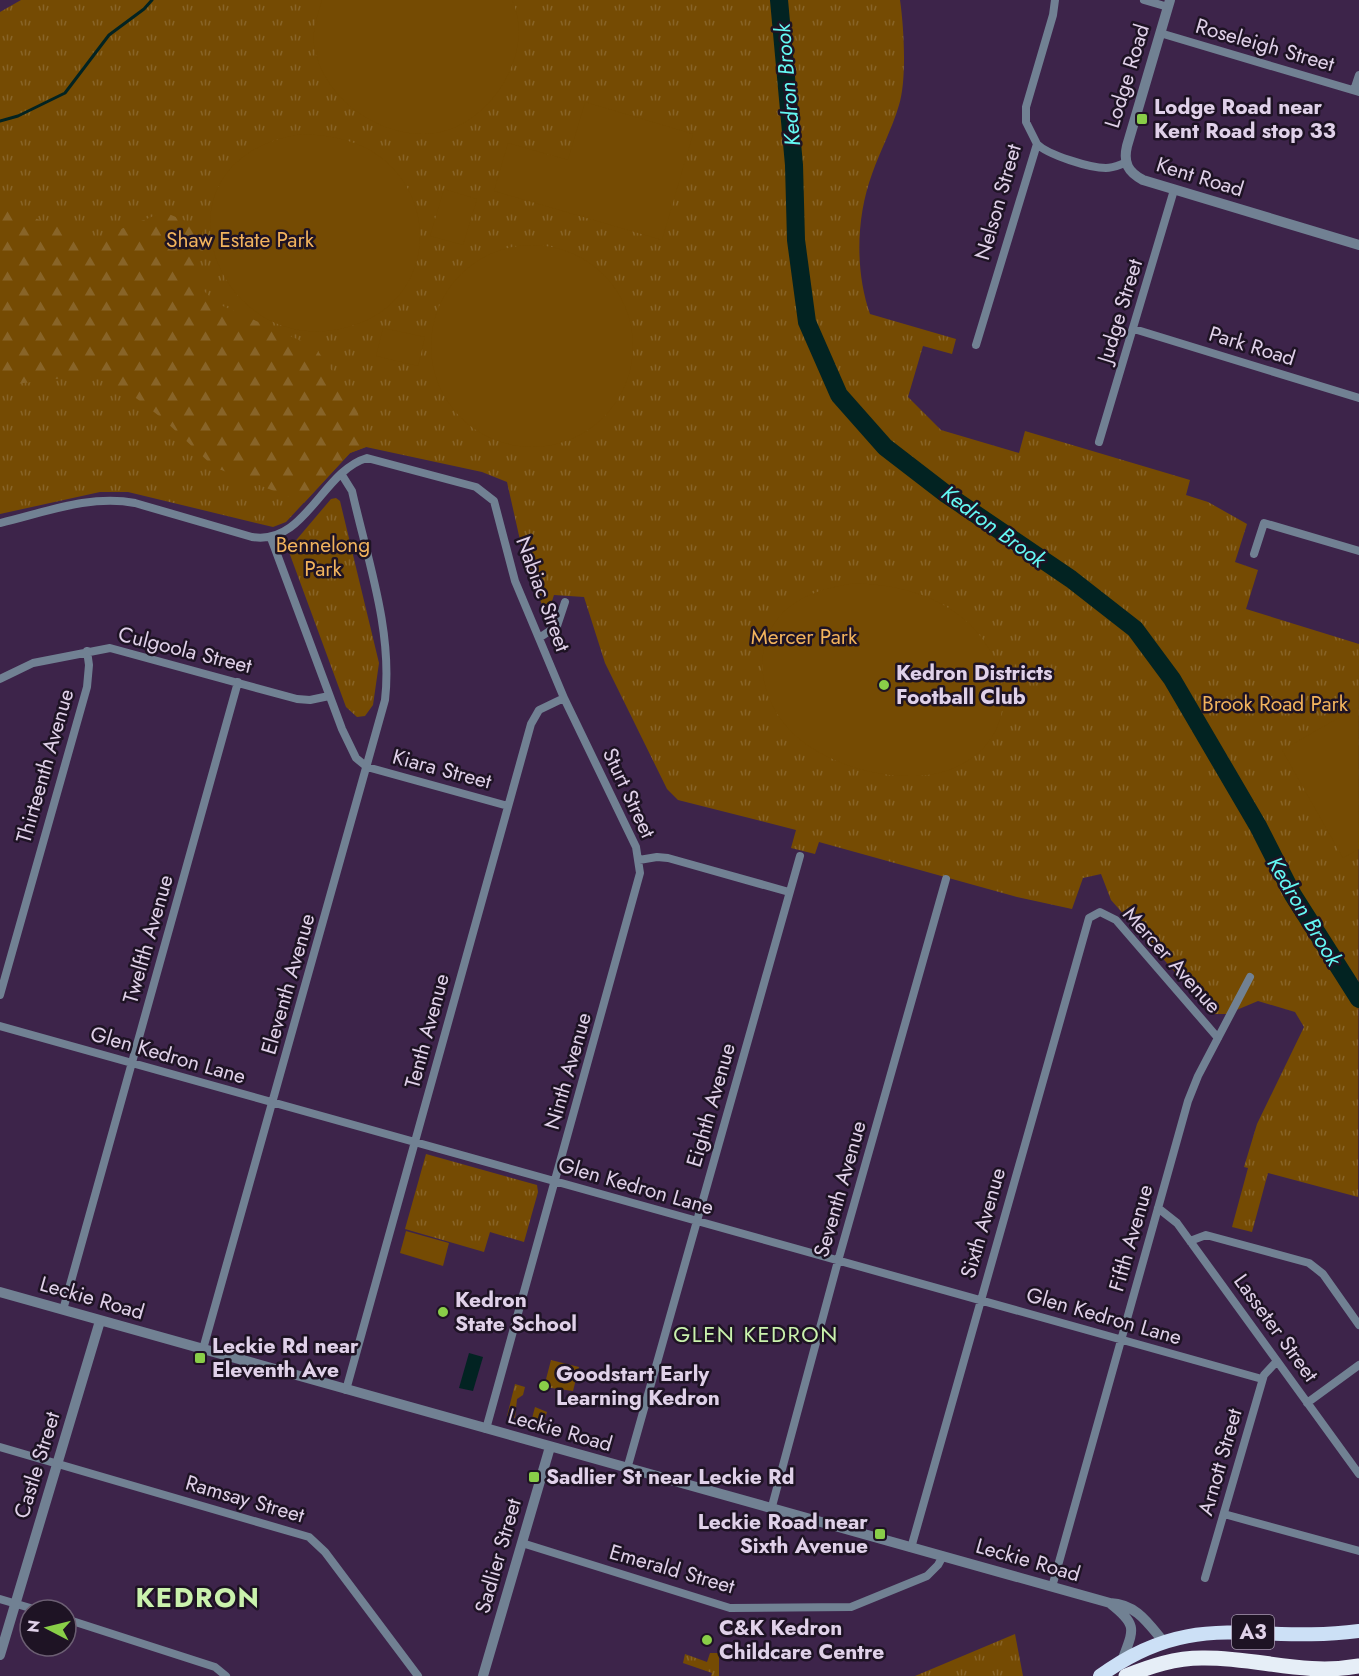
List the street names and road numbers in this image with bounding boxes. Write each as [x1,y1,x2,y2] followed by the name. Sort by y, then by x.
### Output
[1192,11,1338,79] street label: Roseleigh Street
[1097,20,1157,132] street label: Lodge Road
[967,141,1029,263] street label: Nelson Street
[1153,150,1247,204] street label: Kent Road
[1089,255,1150,370] street label: Judge Street
[1205,319,1299,373] street label: Park Road
[508,532,578,656] street label: Nabiac Street
[115,619,255,681] street label: Culgoola Street
[9,685,81,847] street label: Thirteenth Avenue
[389,741,495,797] street label: Kiara Street
[595,743,663,843] street label: Sturt Street
[115,871,181,1007] street label: Twelfth Avenue
[1116,900,1228,1020] street label: Mercer Avenue
[254,910,323,1058] street label: Eleventh Avenue
[397,970,457,1092] street label: Tenth Avenue
[537,1009,599,1133] street label: Ninth Avenue
[87,1018,249,1092] street label: Glen Kedron Lane
[679,1039,743,1171] street label: Eighth Avenue
[806,1117,874,1261] street label: Seventh Avenue
[555,1149,717,1223] street label: Glen Kedron Lane
[953,1164,1013,1282] street label: Sixth Avenue
[1101,1181,1161,1295] street label: Fifth Avenue
[1227,1268,1325,1388] street label: Lasseter Street
[36,1269,148,1327] street label: Leckie Road
[1023,1279,1185,1353] street label: Glen Kedron Lane
[504,1401,616,1459] street label: Leckie Road
[1190,1405,1250,1519] street label: Arnott Street
[7,1408,67,1522] street label: Castle Street
[182,1468,308,1530] street label: Ramsay Street
[467,1495,529,1617] street label: Sadlier Street
[972,1531,1084,1589] street label: Leckie Road
[606,1537,738,1601] street label: Emerald Street
[1232,1615,1274,1649] road number: A3

